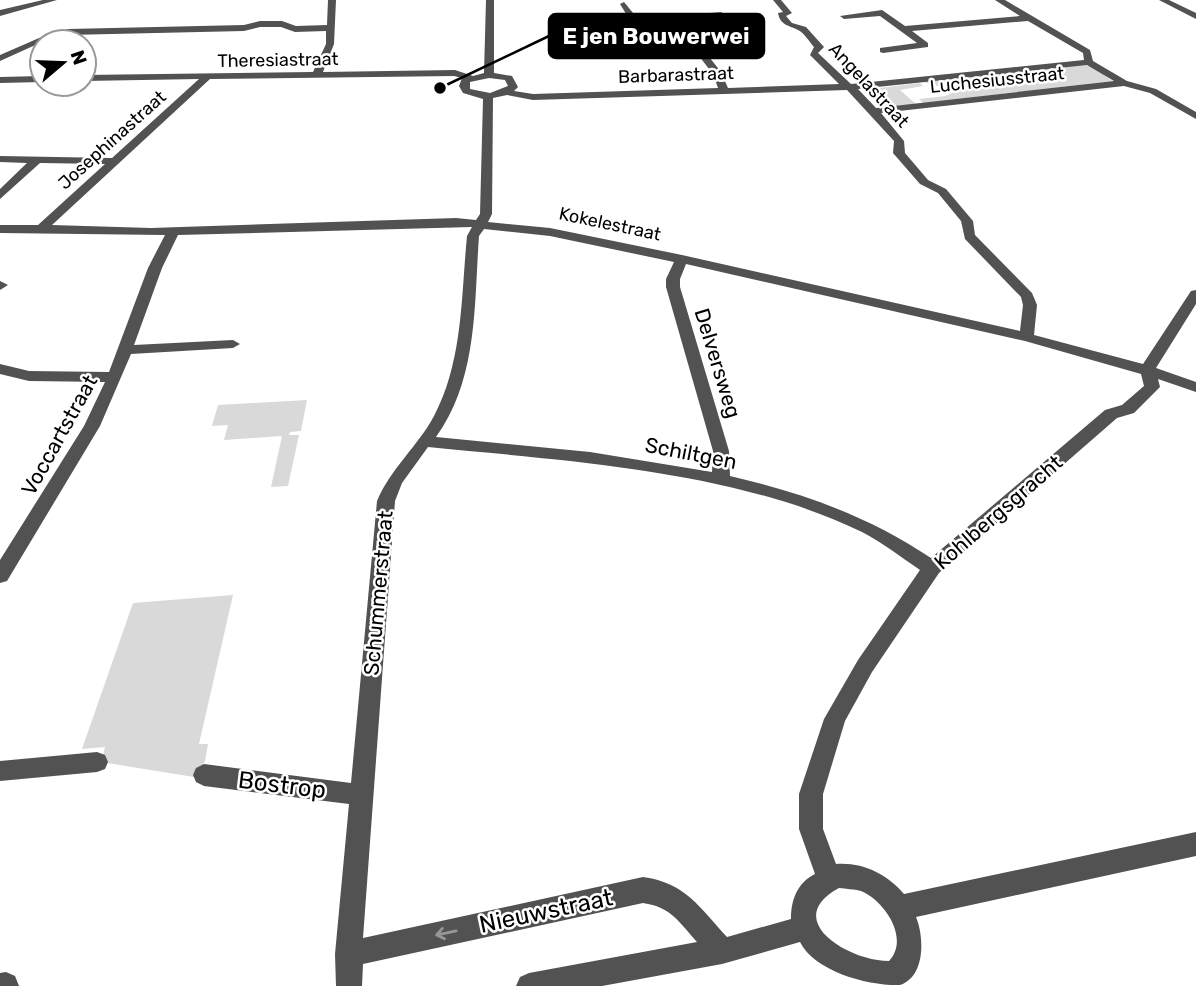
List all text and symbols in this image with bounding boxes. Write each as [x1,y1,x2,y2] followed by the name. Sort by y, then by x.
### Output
[549,14,764,58] callout: E jen Bouwerwei
[562,22,750,50] text: E jen Bouwerwei
[28,28,98,98] north arrow
[824,38,914,132] street label: Angelastraat
[66,47,92,68] text: N
[217,48,339,72] street label: Theresiastraat
[618,62,734,88] street label: Barbarastraat
[929,62,1065,98] street label: Luchesiusstraat
[54,86,170,194] street label: Josephinastraat
[557,202,663,246] street label: Kokelestraat
[689,305,747,421] street label: Delversweg
[16,370,102,500] street label: Voccartstraat
[643,432,739,474] street label: Schiltgen
[929,450,1067,574] street label: Kohlbergsgracht
[358,510,398,676] street label: Schummerstraat
[236,766,328,804] street label: Bostrop
[477,883,615,939] street label: Nieuwstraat
[435,927,458,940] one-way arrow

